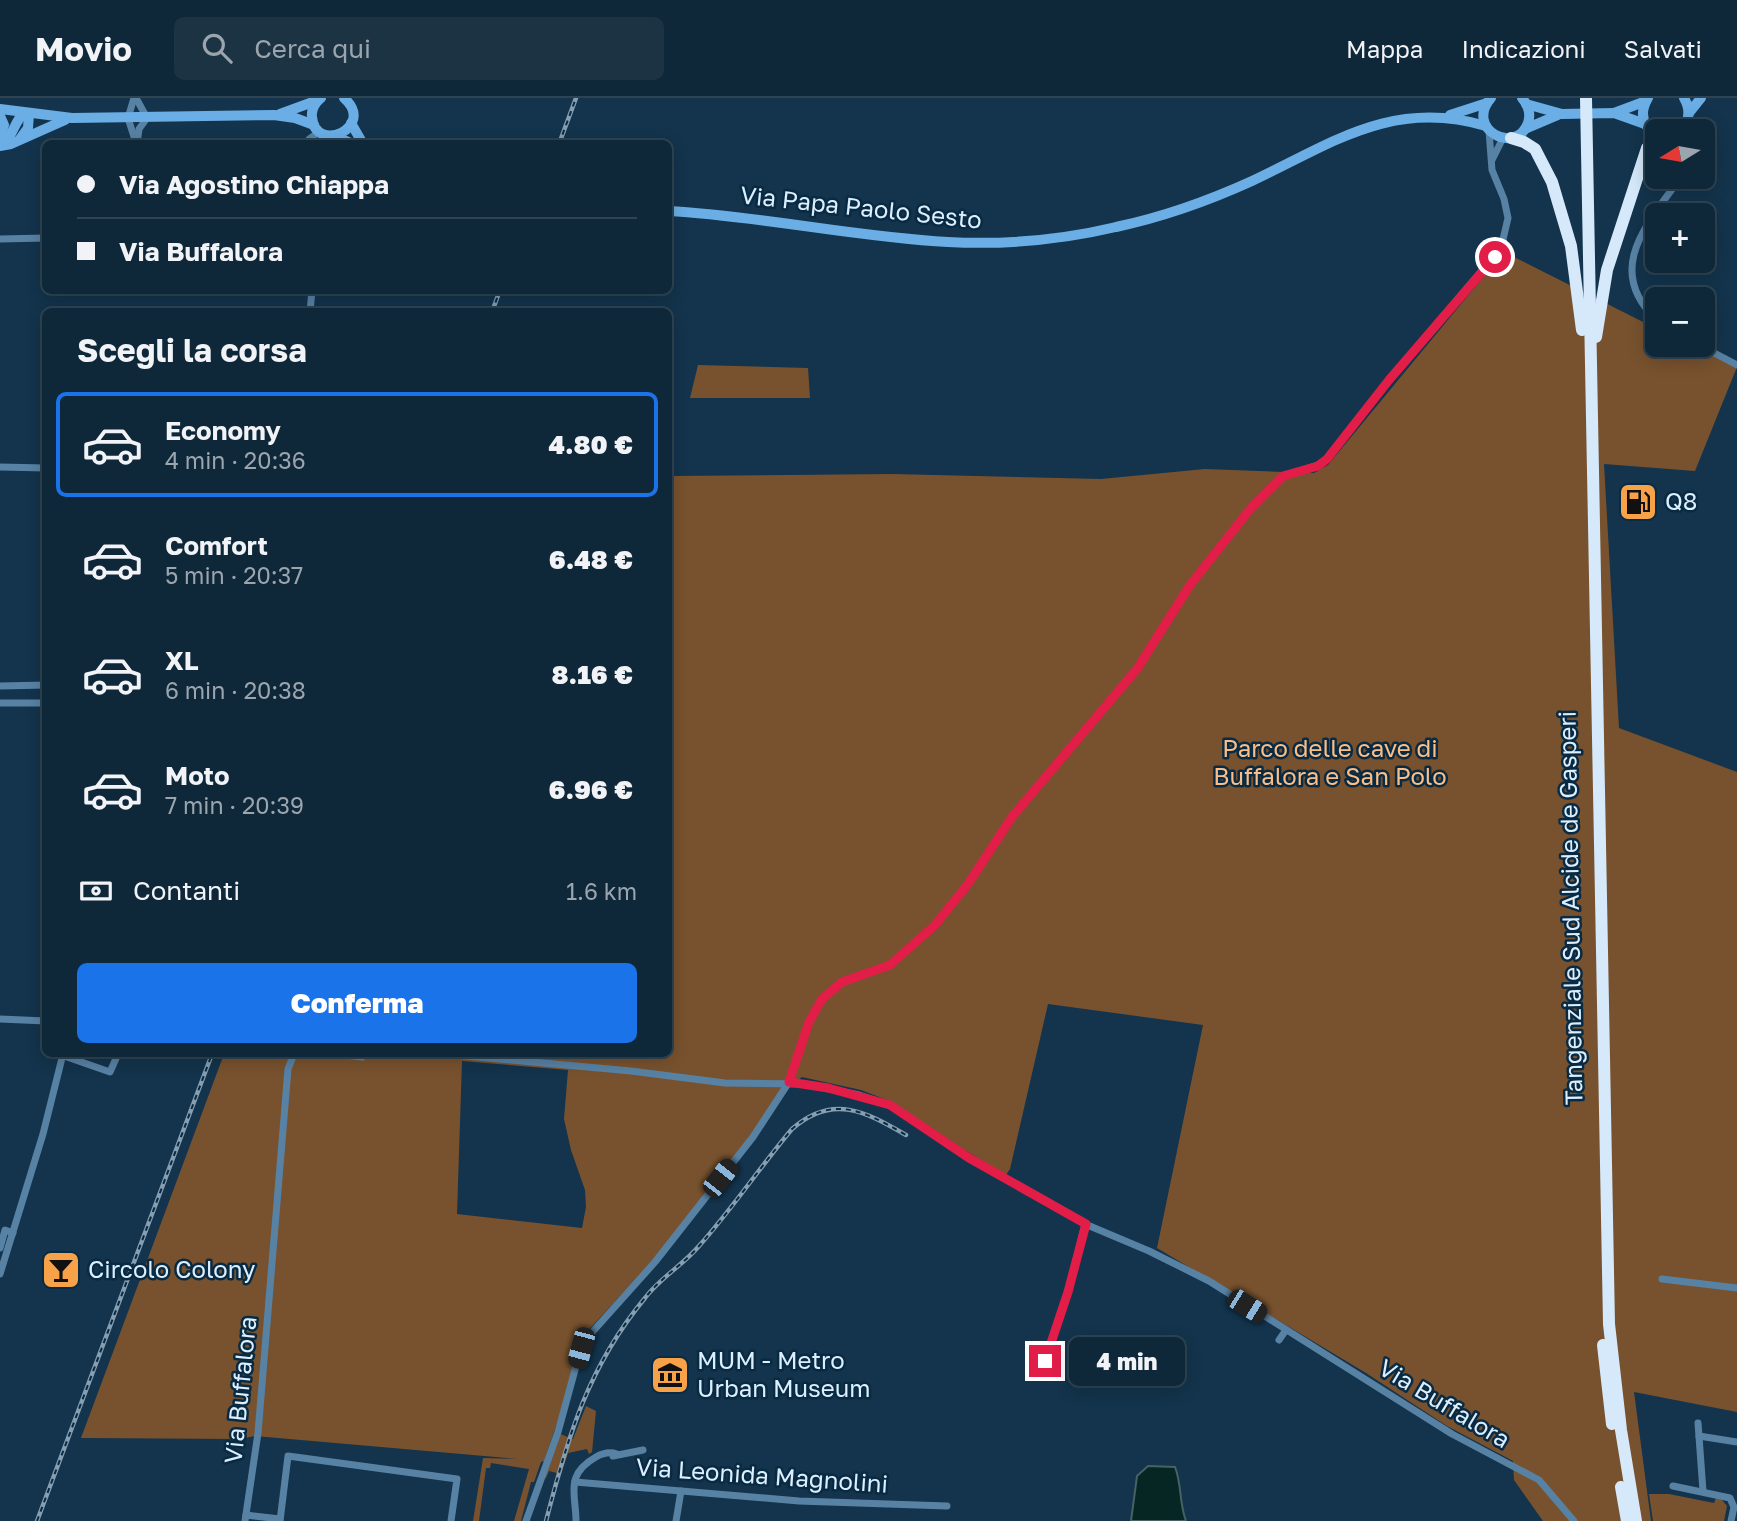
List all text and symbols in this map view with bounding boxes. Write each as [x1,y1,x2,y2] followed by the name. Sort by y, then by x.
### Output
[174,17,664,80] search box
[35,29,132,68] text: Movio
[198,29,236,67] icon: search
[254,33,371,64] text: Cerca qui
[1346,34,1423,63] text: Mappa
[1461,34,1586,63] text: Indicazioni
[1624,34,1702,63] text: Salvati
[1645,119,1715,189] north arrow
[1645,119,1715,357] map controls
[119,169,389,200] text: Via Agostino Chiappa
[739,179,983,234] street label: Via Papa Paolo Sesto
[1645,203,1715,273] button: +
[119,236,283,267] text: Via Buffalora
[1479,241,1511,273] route start
[1645,287,1715,357] button: −
[77,331,307,369] text: Scegli la corsa
[81,413,144,476] icon: car
[165,415,281,446] text: Economy
[548,429,633,460] text: 4.80 €
[165,446,306,474] text: 4 min · 20:36
[1617,481,1659,523] fuel station icon: Q8
[1665,486,1697,515] place label: Q8
[81,528,144,591] icon: car
[165,530,268,561] text: Comfort
[549,544,633,575] text: 6.48 €
[165,561,303,589] text: 5 min · 20:37
[81,643,144,706] icon: car
[165,645,199,676] text: XL
[552,659,633,690] text: 8.16 €
[165,676,306,704] text: 6 min · 20:38
[1552,711,1587,1105] street label: Tangenziale Sud Alcide de Gasperi
[1213,733,1447,790] park label: Parco delle cave di Buffalora e San Polo
[81,758,144,821] icon: car
[165,760,230,791] text: Moto
[548,774,633,805] text: 6.96 €
[165,791,304,819] text: 7 min · 20:39
[77,872,115,910] icon: cash
[133,875,240,906] text: Contanti
[566,877,637,905] text: 1.6 km
[77,963,637,1043] button: Conferma
[699,1155,742,1201] car
[40,1249,82,1291] bar icon: Circolo Colony
[88,1254,255,1283] place label: Circolo Colony
[1224,1286,1271,1326] car
[217,1315,262,1465] street label: Via Buffalora
[566,1325,597,1371] car
[1070,1336,1185,1386] callout: 4 min
[697,1345,871,1402] place label: MUM - Metro Urban Museum
[1029,1345,1061,1377] route end
[1097,1347,1157,1375] text: 4 min
[1374,1352,1516,1453] street label: Via Buffalora
[649,1354,691,1396] museum icon: MUM - Metro Urban Museum
[635,1451,889,1498] street label: Via Leonida Magnolini

